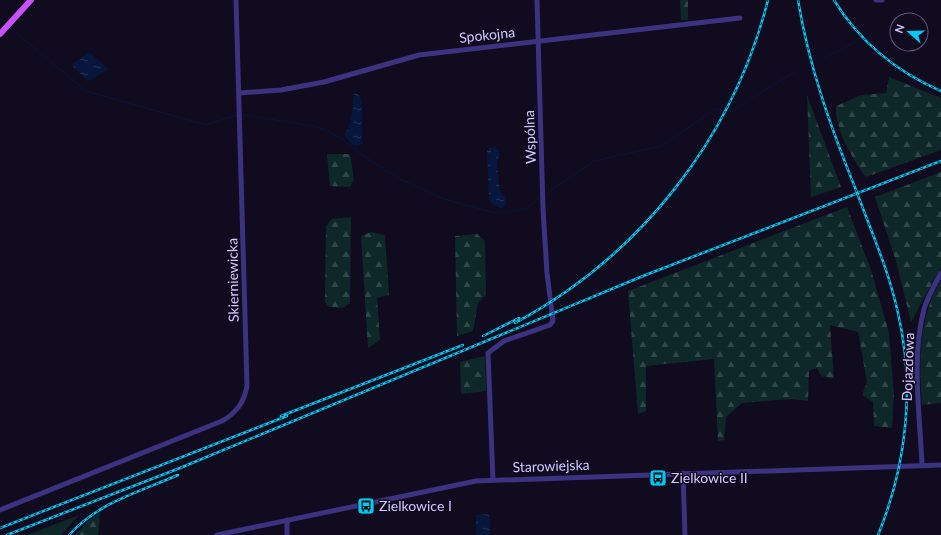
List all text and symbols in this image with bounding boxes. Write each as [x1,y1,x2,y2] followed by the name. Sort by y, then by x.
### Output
[889,12,929,52] north arrow
[892,22,907,35] text: N
[458,23,516,46] street label: Spokojna
[520,110,539,164] street label: Wspólna
[223,238,242,322] street label: Skierniewicka
[898,332,917,402] street label: Dojazdowa
[512,456,590,475] street label: Starowiejska
[648,468,668,488] bus stop icon: Zielkowice II
[671,469,748,486] place label: Zielkowice II
[356,496,376,516] bus stop icon: Zielkowice I
[379,497,452,514] place label: Zielkowice I

